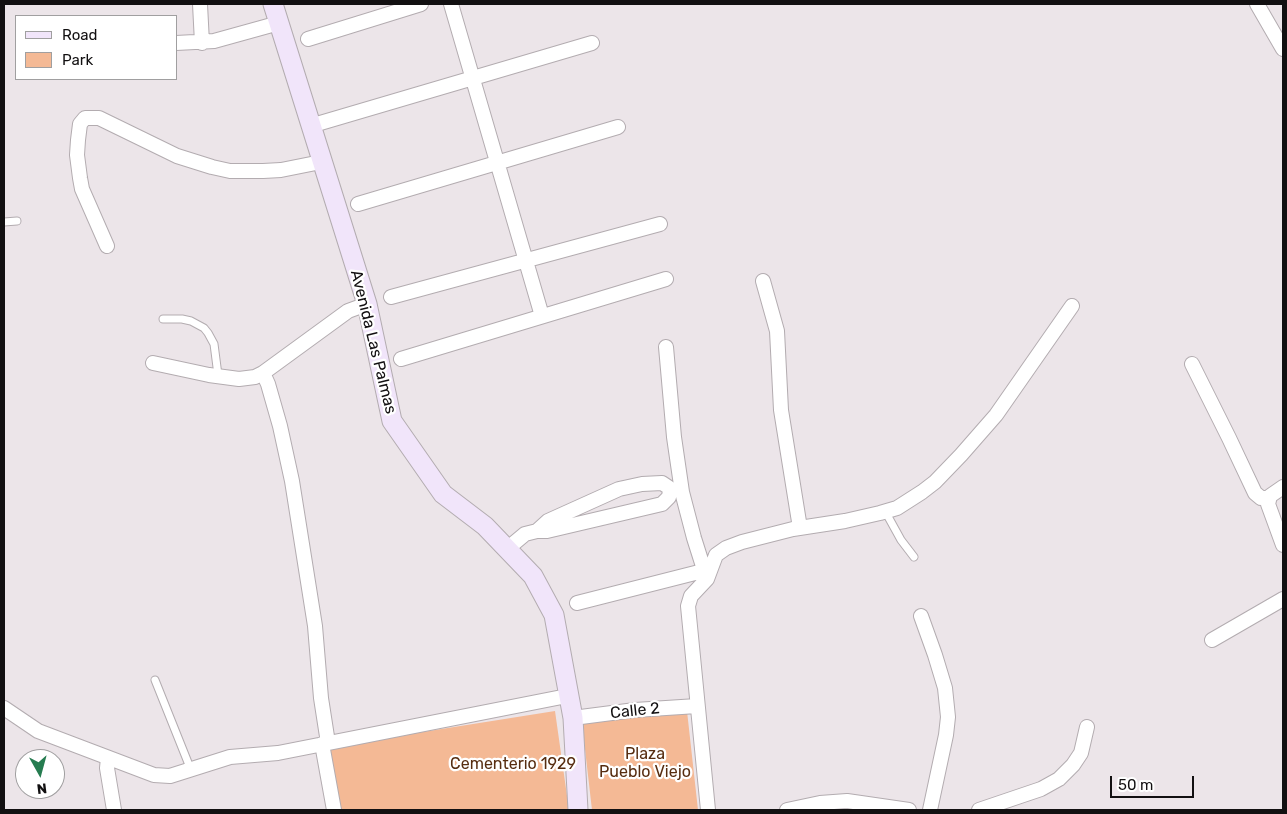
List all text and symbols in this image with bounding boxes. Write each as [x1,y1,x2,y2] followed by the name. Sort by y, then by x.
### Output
[15,15,178,80] legend
[62,26,98,44] text: Road
[62,51,93,69] text: Park
[346,268,400,416] street label: Avenida Las Palmas
[609,699,661,723] street label: Calle 2
[599,744,691,782] park label: Plaza Pueblo Viejo
[15,749,65,799] north arrow
[450,754,576,774] park label: Cementerio 1929
[1112,766,1196,798] scale bar
[1118,776,1153,794] text: 50 m
[36,779,48,797] text: N

